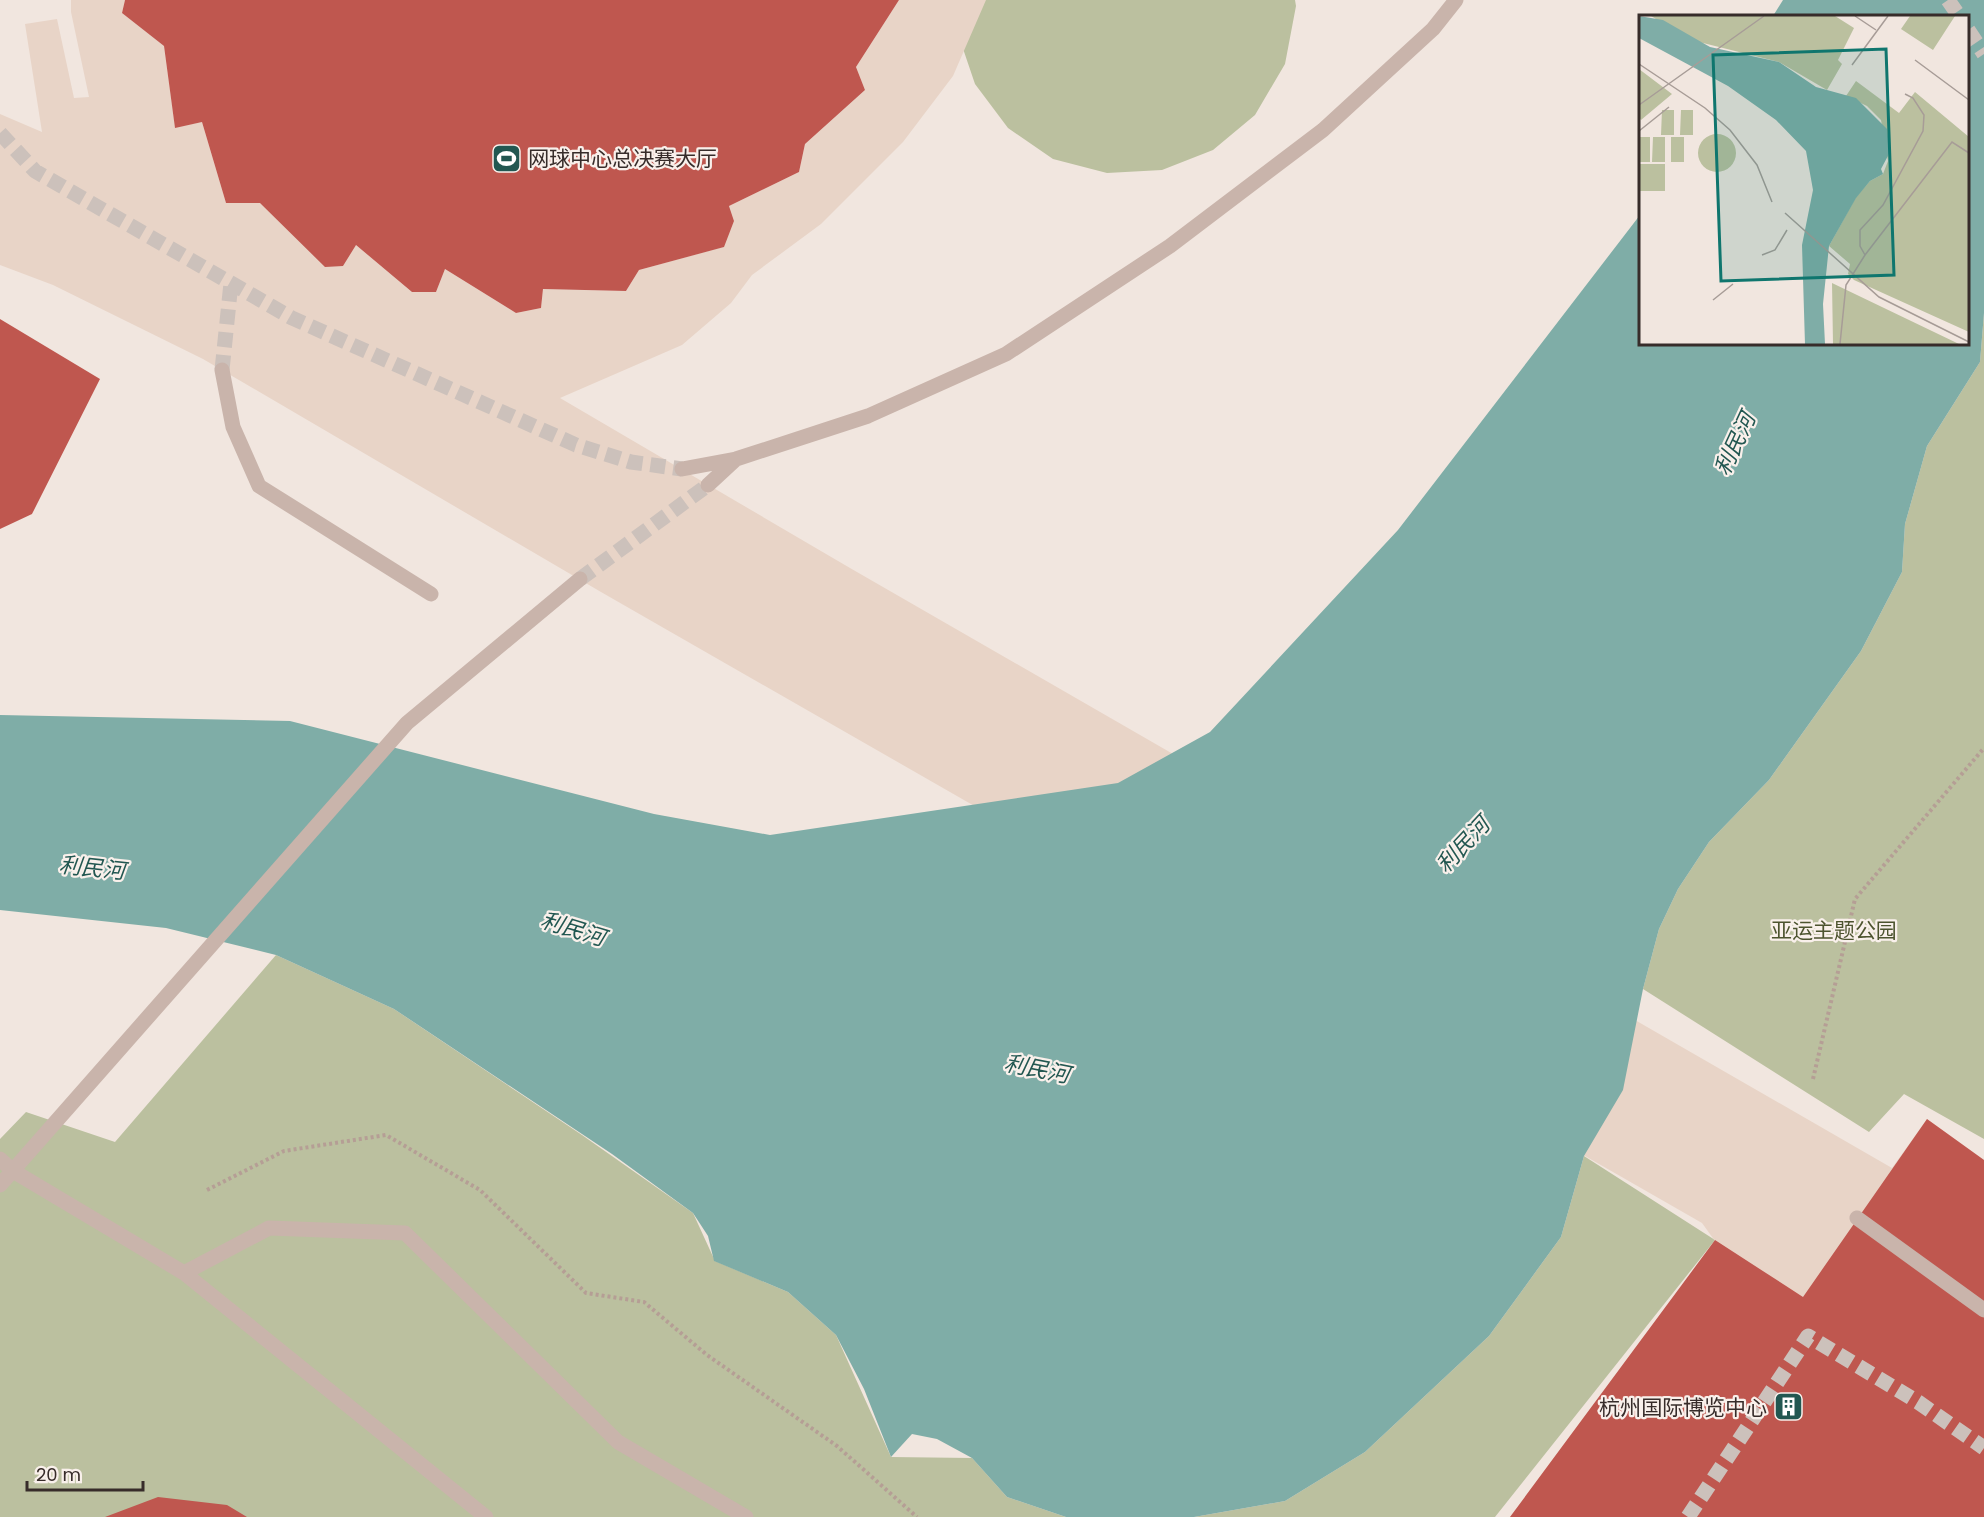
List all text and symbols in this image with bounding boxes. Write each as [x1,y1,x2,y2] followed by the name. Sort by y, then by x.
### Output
[1639,15,1969,345] inset map
[491,142,523,174] sports icon: 网球中心总决赛大厅
[528,144,717,173] place label: 网球中心总决赛大厅
[1707,404,1765,480] water label: 利民河
[1429,807,1500,880] water label: 利民河
[58,849,130,887] water label: 利民河
[537,905,613,955] water label: 利民河
[1771,916,1897,945] park label: 亚运主题公园
[1002,1047,1076,1091] water label: 利民河
[1772,1391,1804,1423] building icon: 杭州国际博览中心
[1599,1393,1767,1422] place label: 杭州国际博览中心
[27,1454,142,1492] scale bar
[36,1462,81,1487] text: 20 m

